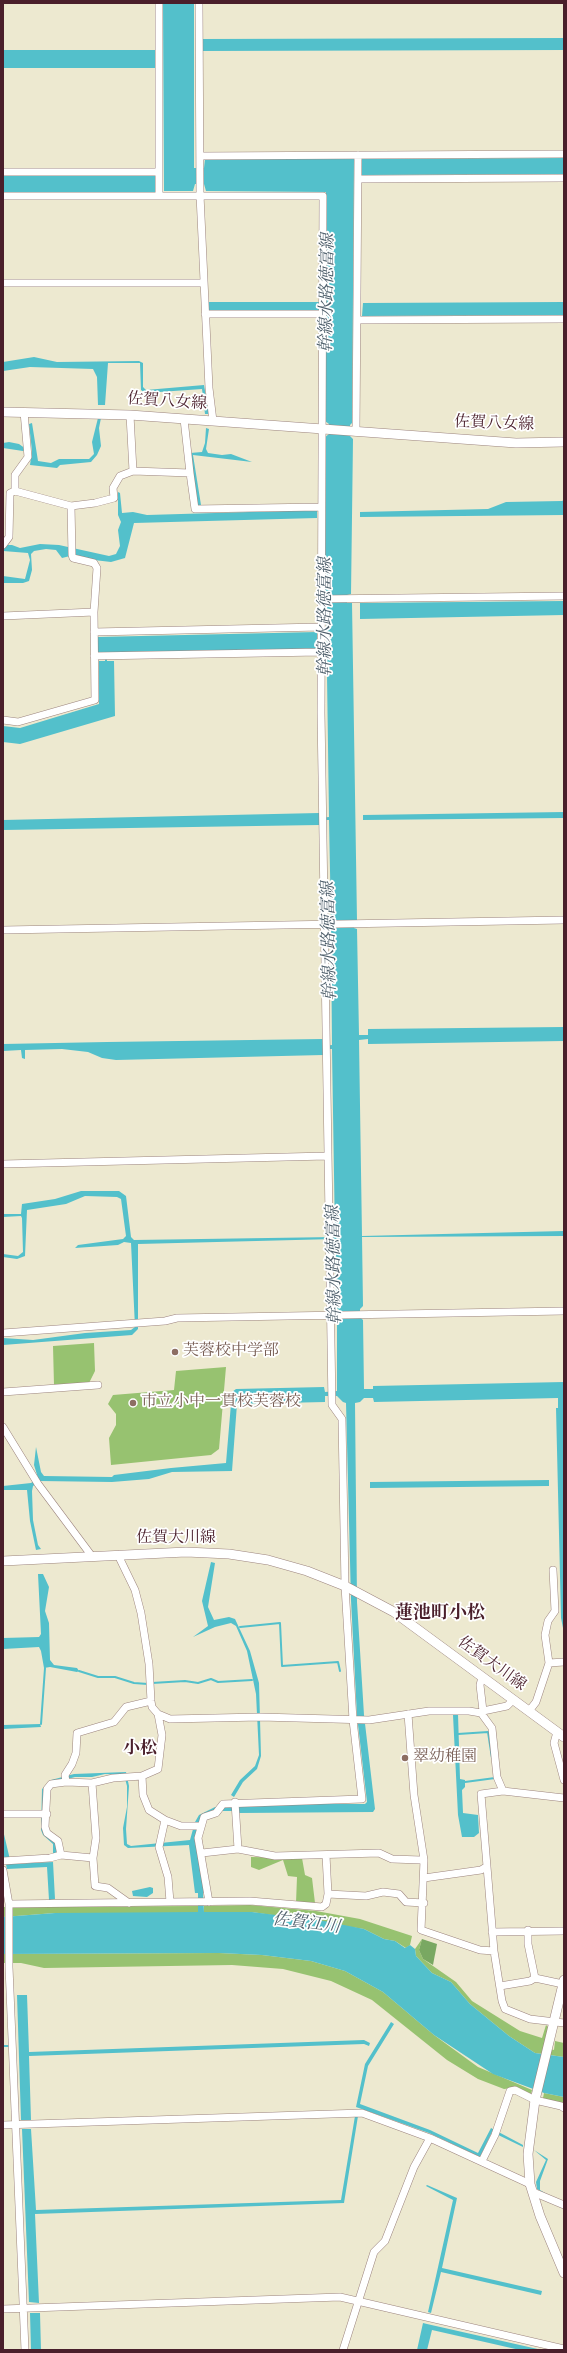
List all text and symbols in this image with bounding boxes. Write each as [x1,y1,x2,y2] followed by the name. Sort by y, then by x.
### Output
[318,233,340,353] water label: 幹線水路徳富線
[126,391,208,415] street label: 佐賀八女線
[454,414,534,436] street label: 佐賀八女線
[317,558,337,676] water label: 幹線水路徳富線
[320,881,342,1001] water label: 幹線水路徳富線
[325,1205,347,1325] water label: 幹線水路徳富線
[183,1342,279,1362] place label: 芙蓉校中学部
[170,1347,180,1357] marker: 芙蓉校中学部
[141,1393,301,1413] place label: 市立小中一貫校芙蓉校
[128,1398,138,1408] marker: 市立小中一貫校芙蓉校
[136,1529,216,1549] street label: 佐賀大川線
[395,1604,485,1626] district label: 蓮池町小松
[453,1634,529,1696] street label: 佐賀大川線
[123,1740,157,1760] district label: 小松
[413,1748,477,1768] place label: 翠幼稚園
[400,1753,410,1763] marker: 翠幼稚園
[271,1911,341,1939] water label: 佐賀江川

